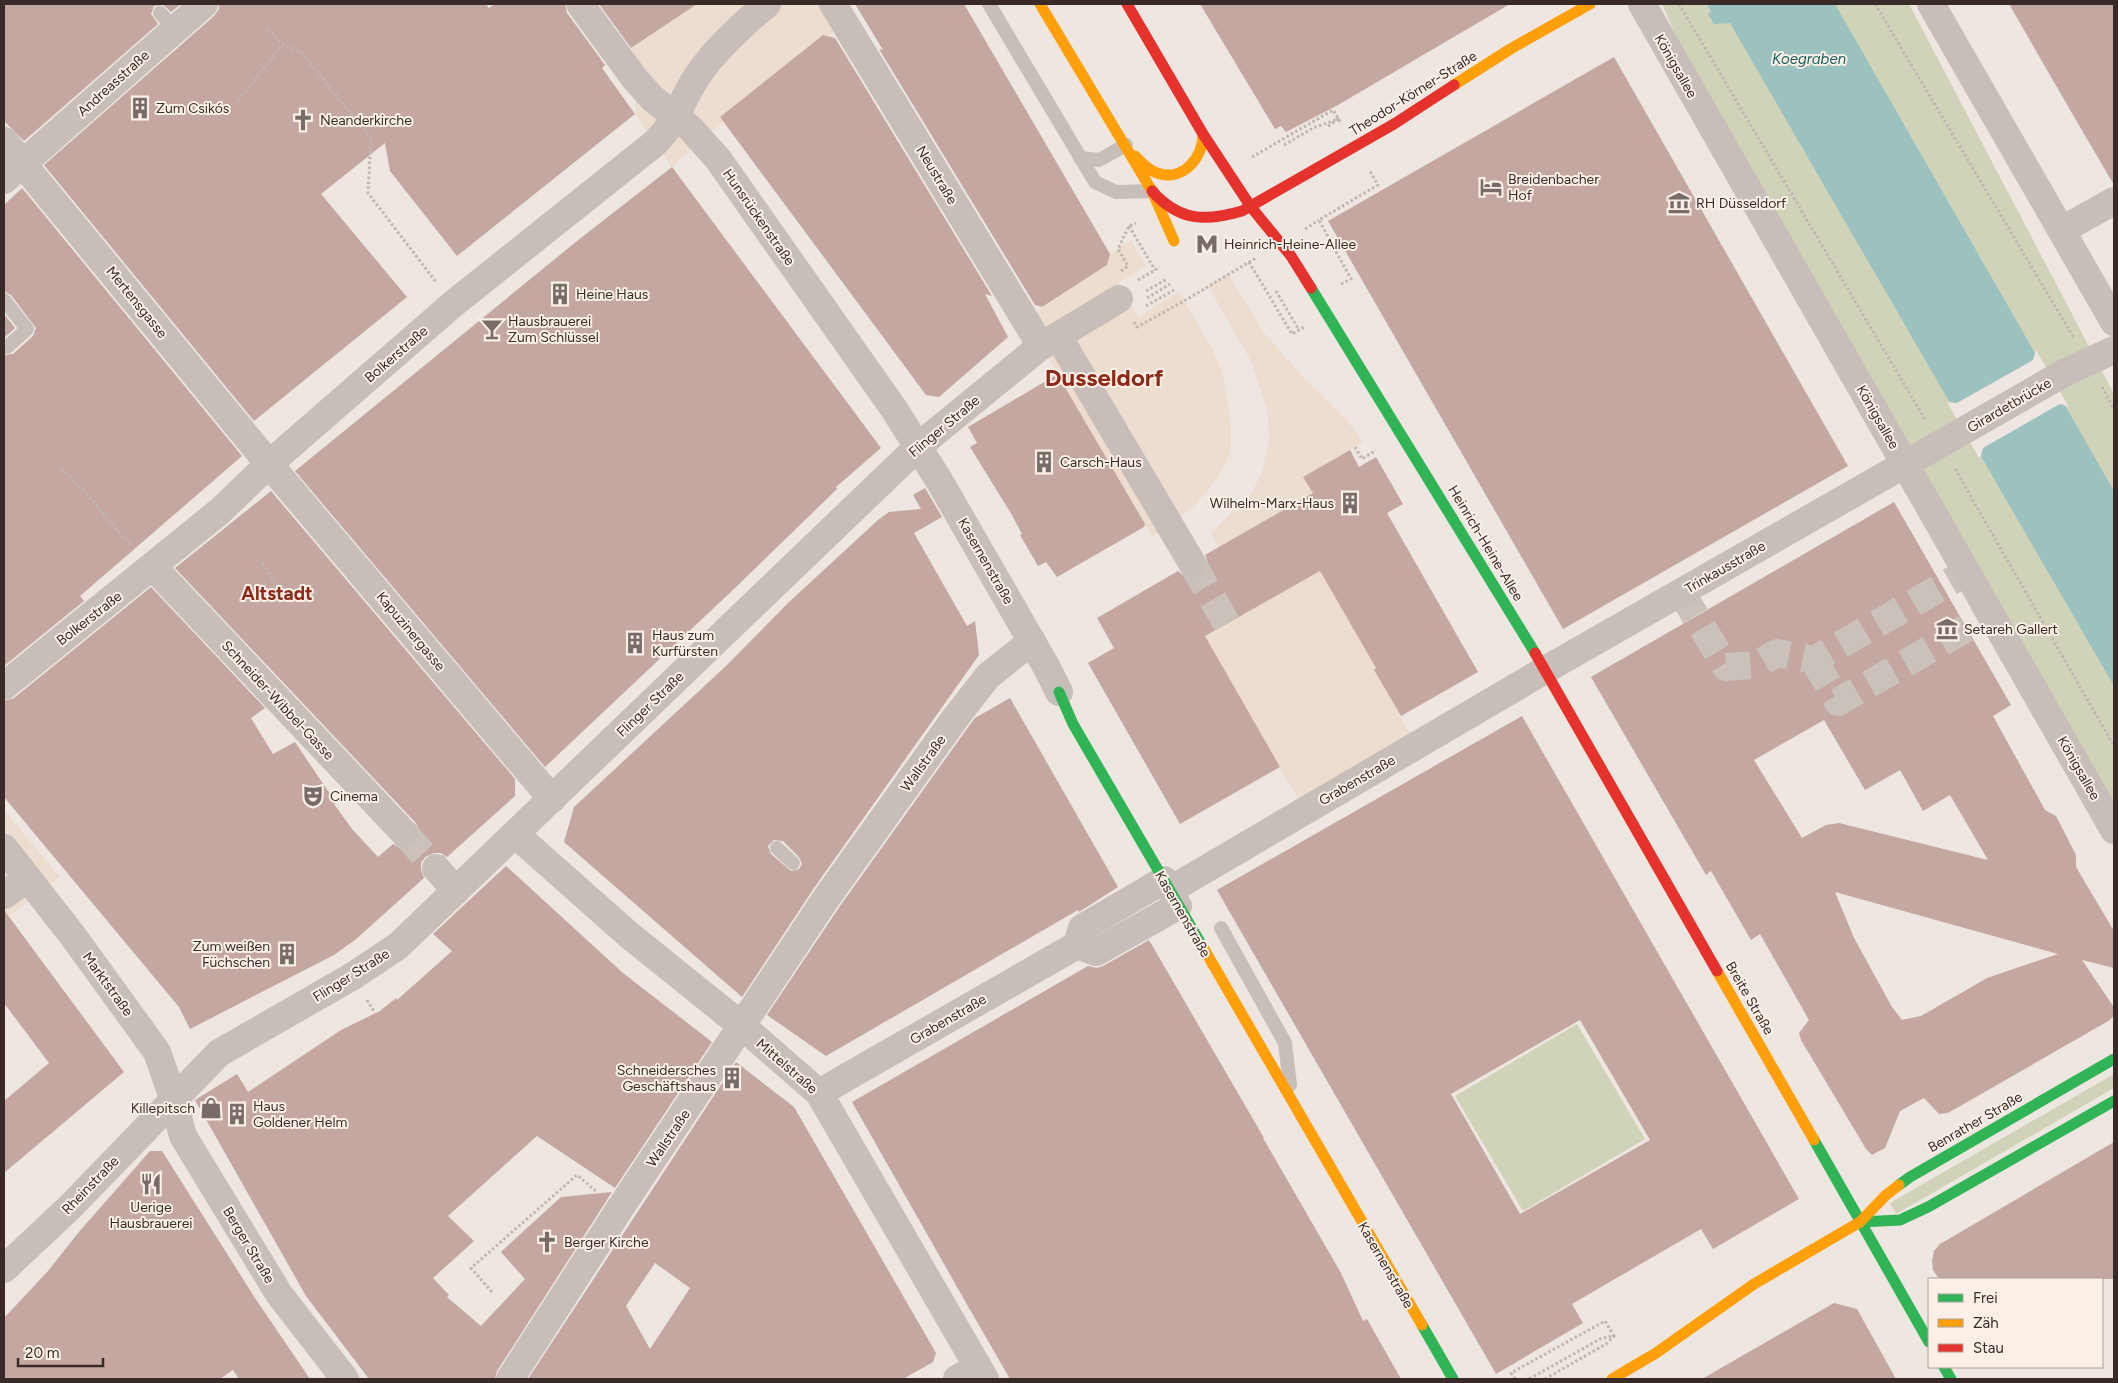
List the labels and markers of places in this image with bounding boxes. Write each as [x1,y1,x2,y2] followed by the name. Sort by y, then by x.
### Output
[127,95,153,121] building icon: Zum Csikós
[156,100,229,117] place label: Zum Csikós
[290,107,316,133] church icon: Neanderkirche
[320,112,412,129] place label: Neanderkirche
[1508,171,1599,204] place label: Breidenbacher Hof
[1478,174,1504,200] hotel icon: Breidenbacher Hof
[1666,190,1692,216] museum icon: RH Düsseldorf
[1696,195,1787,212] place label: RH Düsseldorf
[1194,231,1220,257] metro station icon: Heinrich-Heine-Allee
[1224,236,1356,253] place label: Heinrich-Heine-Allee
[547,281,573,307] building icon: Heine Haus
[576,286,648,303] place label: Heine Haus
[508,313,599,346] place label: Hausbrauerei Zum Schlüssel
[479,316,505,342] bar icon: Hausbrauerei Zum Schlüssel
[1031,449,1057,475] building icon: Carsch-Haus
[1060,454,1142,471] place label: Carsch-Haus
[1337,490,1363,516] building icon: Wilhelm-Marx-Haus
[1210,495,1334,512] place label: Wilhelm-Marx-Haus
[1934,616,1960,642] museum icon: Setareh Gallert
[1964,621,2058,638] place label: Setareh Gallert
[652,627,718,660] place label: Haus zum Kurfürsten
[622,630,648,656] building icon: Haus zum Kurfürsten
[300,783,326,809] theatre icon: Cinema
[330,788,378,805] place label: Cinema
[193,938,270,971] place label: Zum weißen Füchschen
[274,941,300,967] building icon: Zum weißen Füchschen
[617,1062,716,1095] place label: Schneidersches Geschäftshaus
[719,1065,745,1091] building icon: Schneidersches Geschäftshaus
[198,1095,224,1121] shop icon: Killepitsch
[253,1098,348,1131] place label: Haus Goldener Helm
[131,1100,195,1117] place label: Killepitsch
[224,1101,250,1127] building icon: Haus Goldener Helm
[138,1171,164,1197] restaurant icon: Uerige Hausbrauerei
[109,1199,193,1232] place label: Uerige Hausbrauerei
[534,1229,560,1255] church icon: Berger Kirche
[564,1234,649,1251] place label: Berger Kirche

